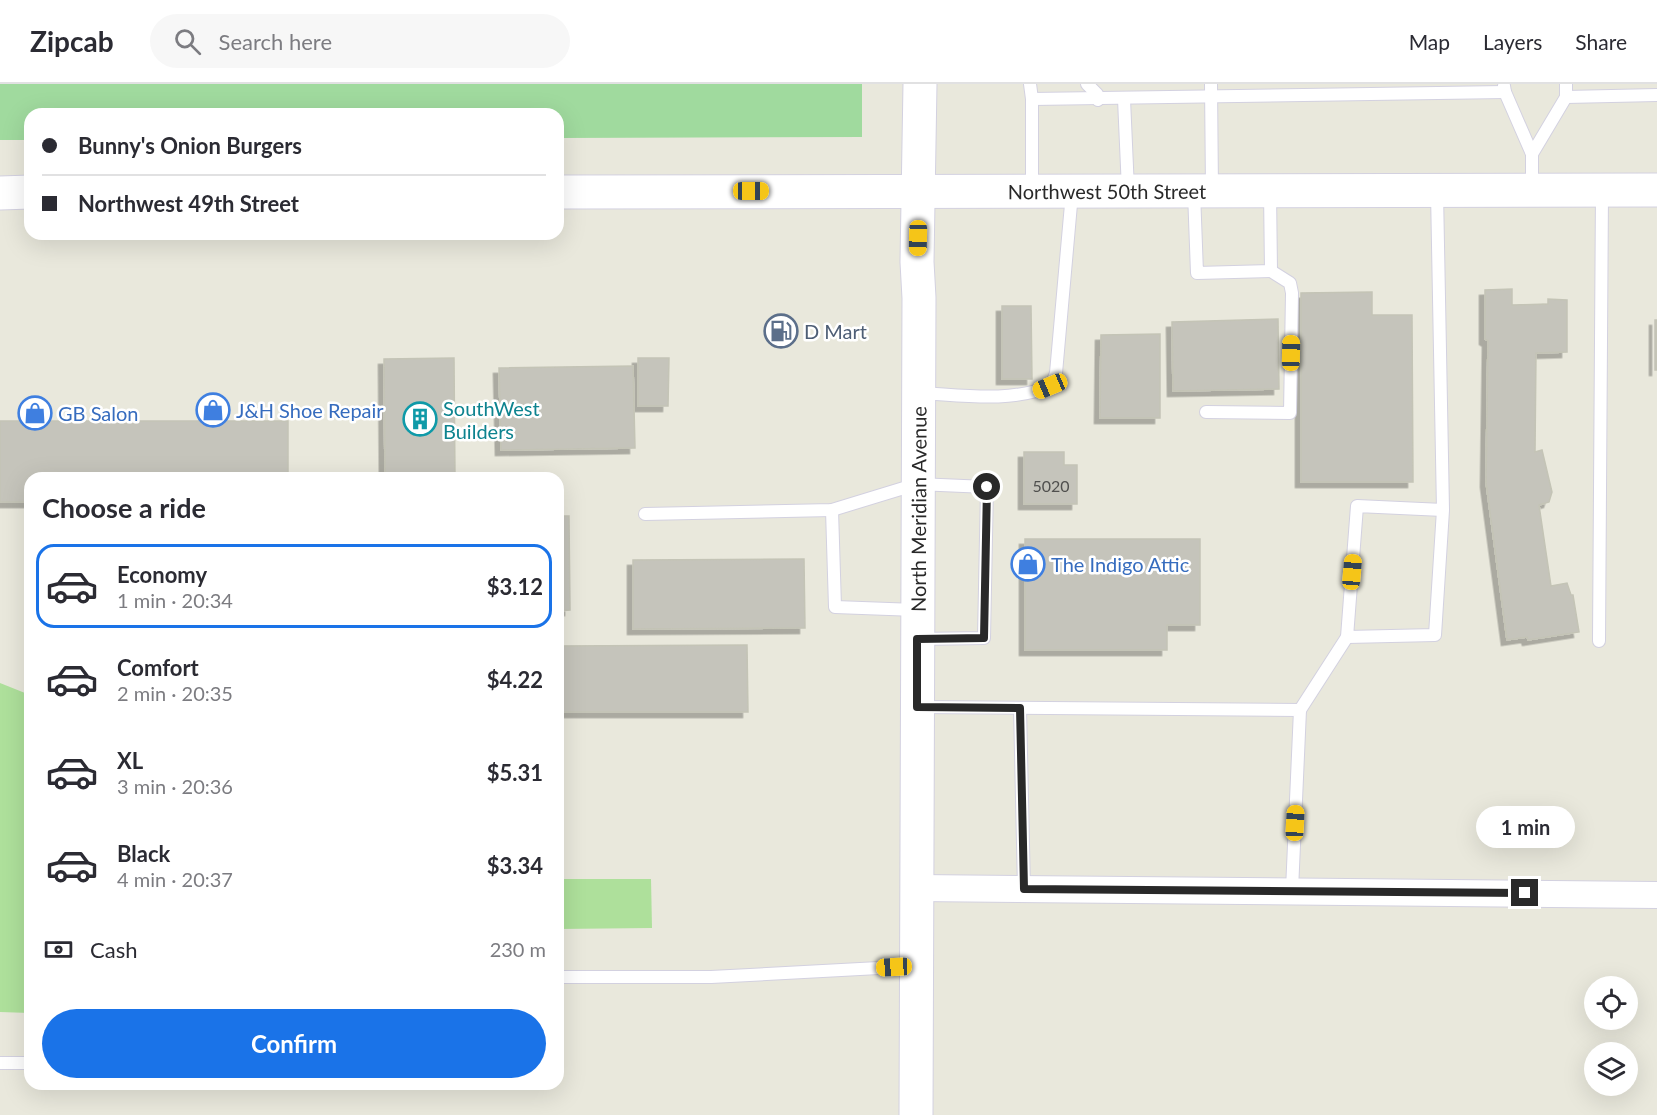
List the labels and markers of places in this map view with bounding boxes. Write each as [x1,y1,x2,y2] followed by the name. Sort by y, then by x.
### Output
[763,313,799,349] fuel station icon: D Mart
[804,319,867,343] place label: D Mart
[195,392,231,428] shop icon: J&H Shoe Repair
[17,395,53,431] shop icon: GB Salon
[443,396,540,443] place label: SouthWest Builders
[236,398,384,422] place label: J&H Shoe Repair
[58,401,139,425] place label: GB Salon
[402,401,438,437] building icon: SouthWest Builders
[1010,546,1046,582] shop icon: The Indigo Attic
[1051,552,1190,576] place label: The Indigo Attic

